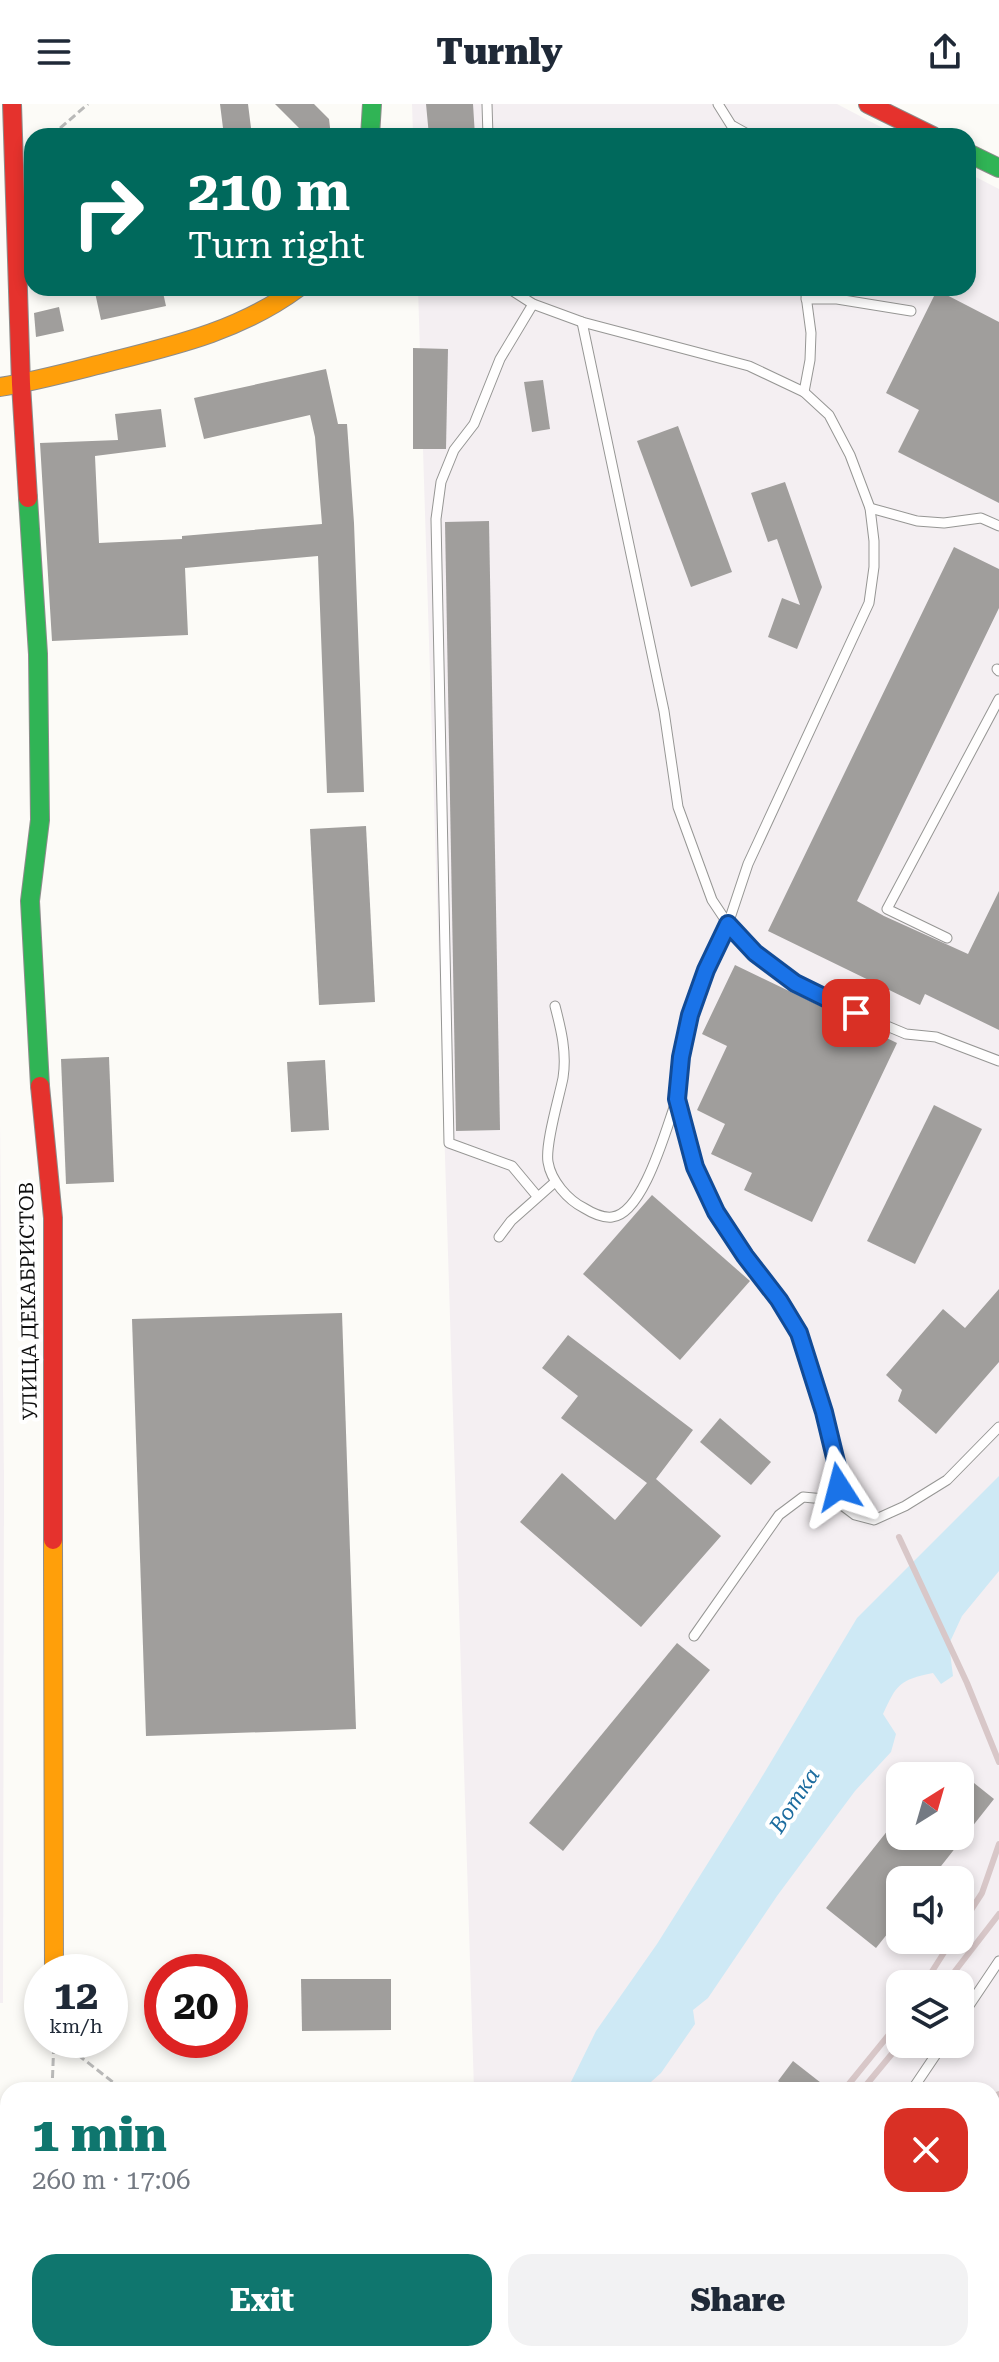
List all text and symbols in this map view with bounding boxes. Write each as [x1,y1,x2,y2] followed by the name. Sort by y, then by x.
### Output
[32,30,76,74] icon: menu
[923,30,967,74] icon: share
[436,31,563,73] text: Turnly
[188,158,350,224] text: 210 m
[56,160,160,264] icon: right
[188,225,365,267] text: Turn right
[822,979,890,1047] pin
[834,991,878,1035] icon: arrive
[14,1182,42,1420] street label: УЛИЦА ДЕКАБРИСТОВ
[797,1445,881,1529] position arrow
[886,1762,974,1850] north arrow
[886,1762,974,2058] map controls
[764,1763,825,1838] water label: Вотка
[886,1866,974,1954] button: sound
[144,1954,248,2058] speed limit sign: 20
[886,1970,974,2058] button: layers
[54,1972,98,2019] text: 12
[49,2014,103,2038] text: km/h
[32,2107,167,2163] text: 1 min
[884,2108,968,2192] button: close
[32,2165,191,2195] text: 260 m · 17:06
[32,2254,492,2346] button: Exit
[508,2254,968,2346] button: Share

